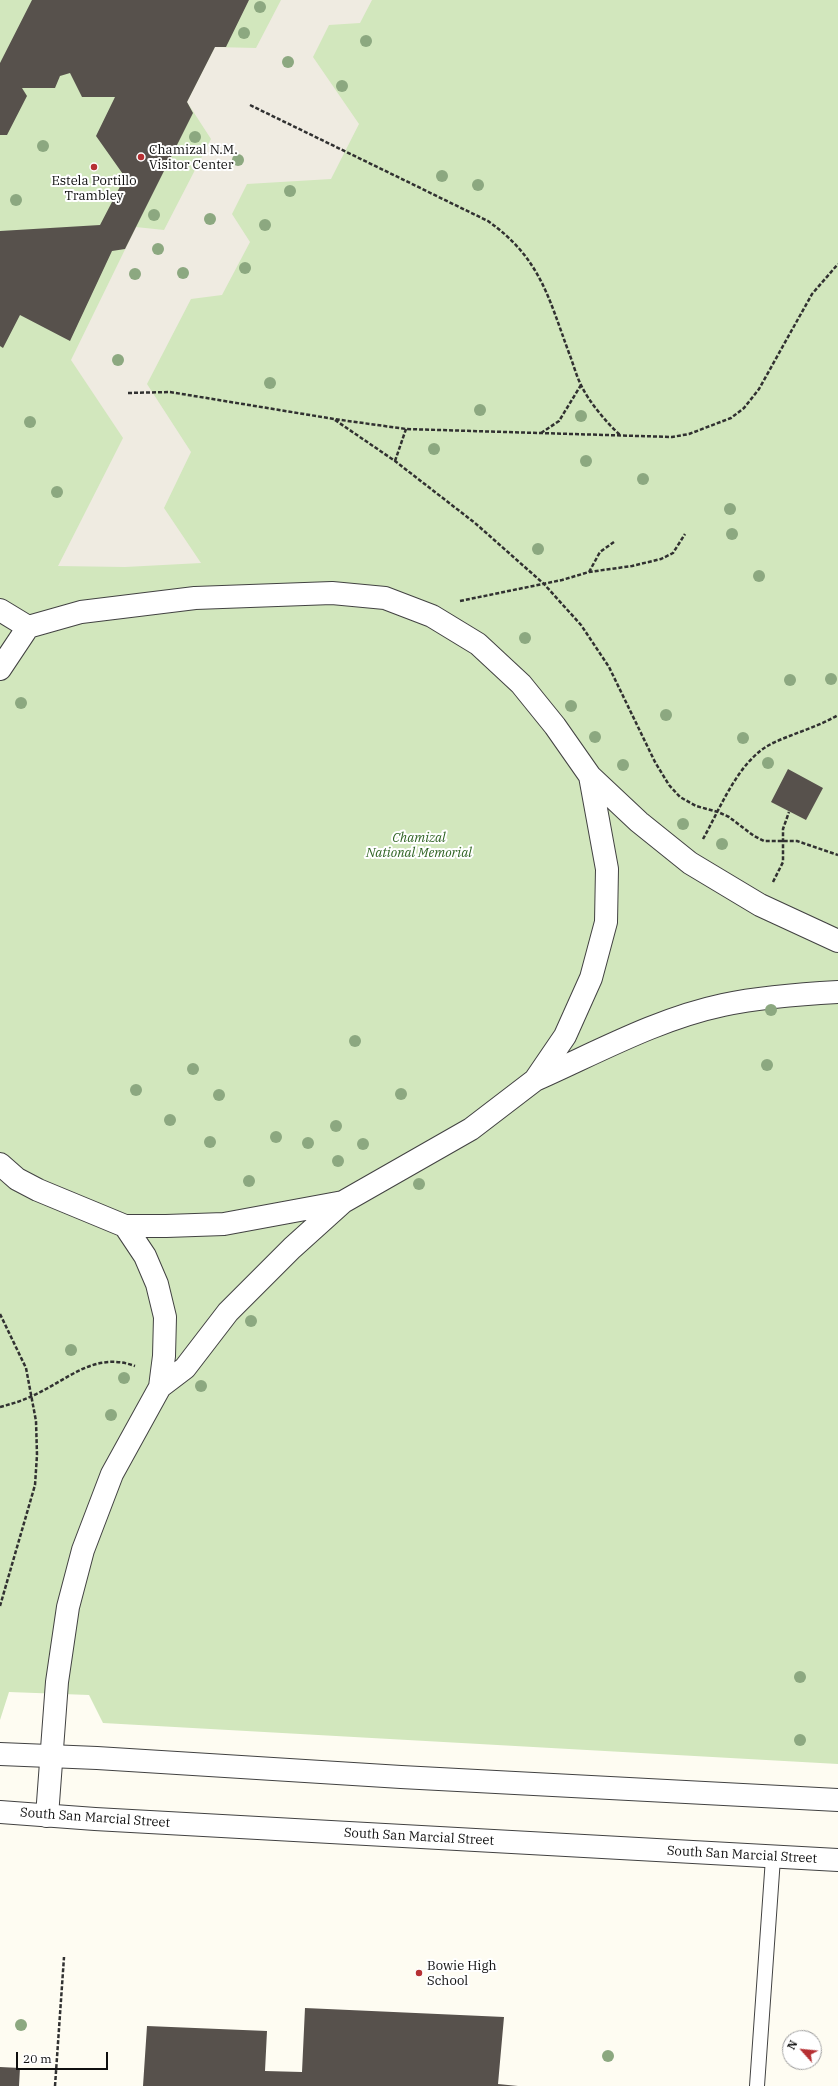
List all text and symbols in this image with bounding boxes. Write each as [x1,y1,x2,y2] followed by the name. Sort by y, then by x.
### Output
[149,142,238,173] place label: Chamizal N.M. Visitor Center
[136,152,146,162] marker: Chamizal N.M. Visitor Center
[89,162,99,172] marker: Estela Portillo Trambley
[51,173,137,204] place label: Estela Portillo Trambley
[366,830,472,861] park label: Chamizal National Memorial
[19,1805,171,1831] street label: South San Marcial Street
[344,1825,494,1849] street label: South San Marcial Street
[667,1843,817,1867] street label: South San Marcial Street
[427,1958,497,1989] place label: Bowie High School
[414,1968,424,1978] marker: Bowie High School
[782,2030,822,2070] north arrow
[784,2038,800,2052] text: N
[18,2044,110,2070] scale bar
[23,2051,52,2066] text: 20 m

